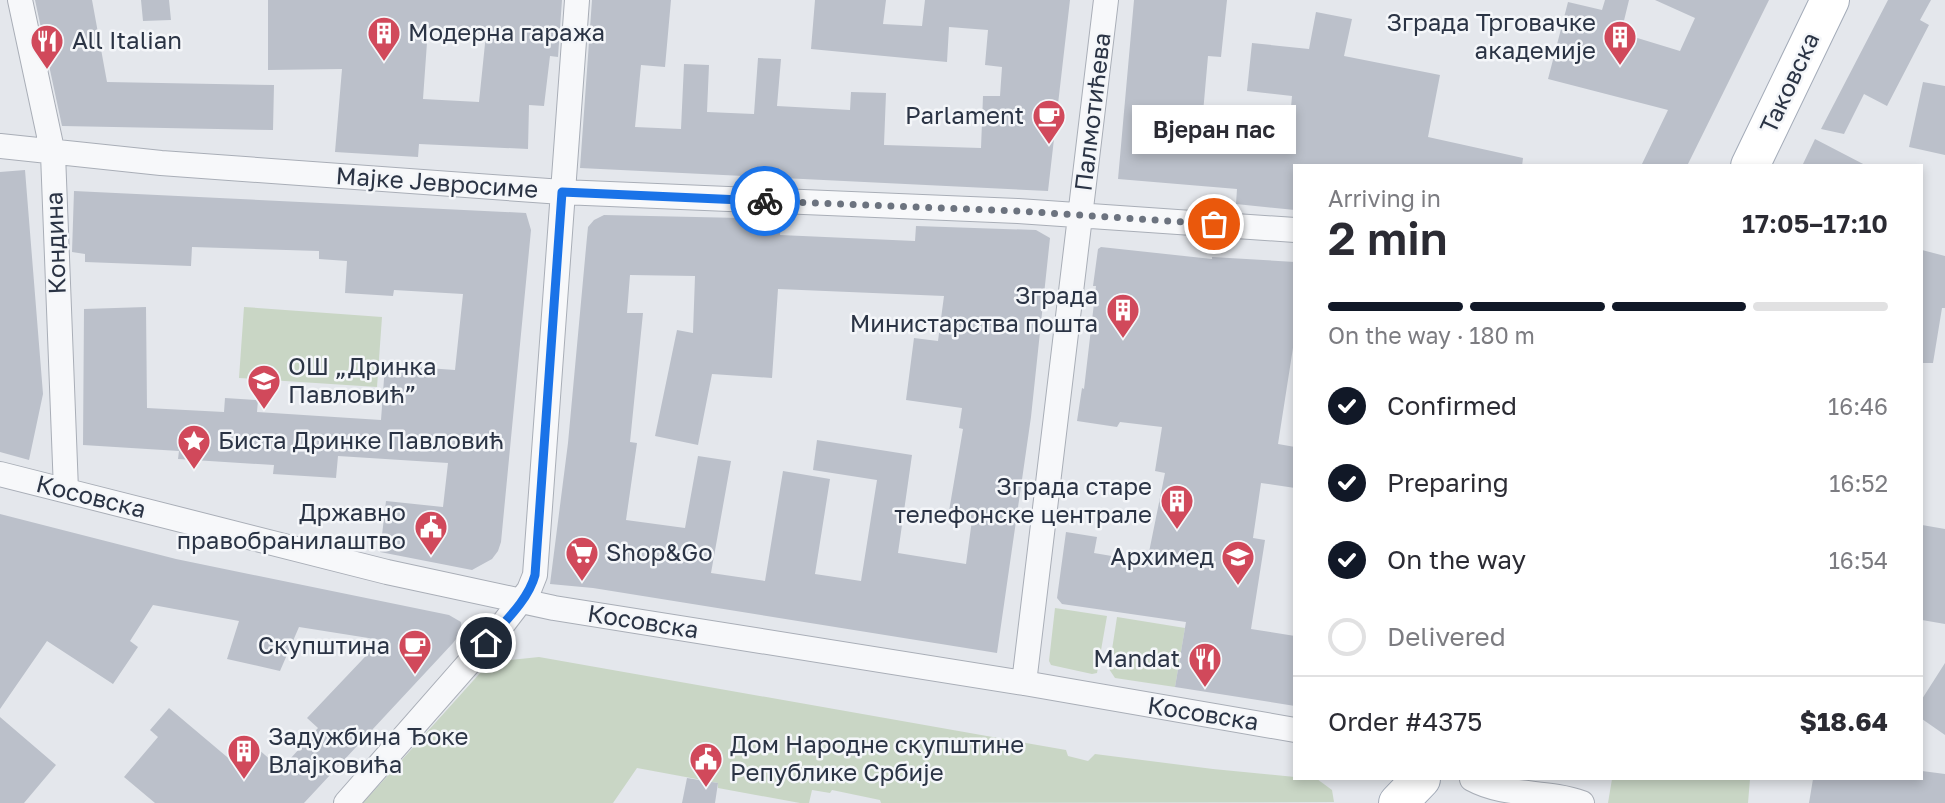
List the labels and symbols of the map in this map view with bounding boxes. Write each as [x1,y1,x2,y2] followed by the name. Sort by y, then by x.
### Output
[1387,7,1596,64] place label: Зграда Трговачке академије
[365,14,403,63] building icon: Модерна гаража
[408,17,605,46] place label: Модерна гаража
[1601,18,1639,67] building icon: Зграда Трговачке академије
[28,22,66,71] restaurant icon: All Italian
[72,25,182,54] place label: All Italian
[1753,27,1825,137] street label: Таковска
[1067,31,1116,193] street label: Палмотићева
[1030,97,1068,146] cafe icon: Parlament
[905,100,1024,129] place label: Parlament
[1132,105,1296,154] callout: Вјеран пас
[335,160,539,203] street label: Мајке Јевросиме
[730,166,800,236] courier
[38,191,71,295] street label: Кондина
[1184,194,1244,254] pin
[850,280,1098,337] place label: Зграда Министарства пошта
[1104,291,1142,340] building icon: Зграда Министарства пошта
[288,351,436,408] place label: ОШ „Дринка Павловић”
[245,362,283,411] school or university icon: ОШ „Дринка Павловић”
[175,422,213,471] place icon: Биста Дринке Павловић
[218,425,504,454] place label: Биста Дринке Павловић
[34,468,149,523] street label: Косовска
[894,471,1152,528] place label: Зграда старе телефонске централе
[1158,482,1196,531] building icon: Зграда старе телефонске централе
[177,497,406,554] place label: Државно правобранилаштво
[412,508,450,557] public building icon: Државно правобранилаштво
[563,534,601,583] supermarket icon: Shop&Go
[606,537,713,566] place label: Shop&Go
[1219,538,1257,587] school or university icon: Архимед
[1110,541,1214,570] place label: Архимед
[586,597,701,644] street label: Косовска
[456,613,516,673] pin
[396,627,434,676] cafe icon: Скупштина
[258,630,390,659] place label: Скупштина
[1186,640,1224,689] restaurant icon: Mandat
[1093,643,1180,672] place label: Mandat
[1146,689,1261,736] street label: Косовска
[268,721,469,778] place label: Задужбина Ђоке Влајковића
[730,729,1024,786] place label: Дом Народне скупштине Републике Србије
[225,732,263,781] building icon: Задужбина Ђоке Влајковића
[687,740,725,789] public building icon: Дом Народне скупштине Републике Србије

